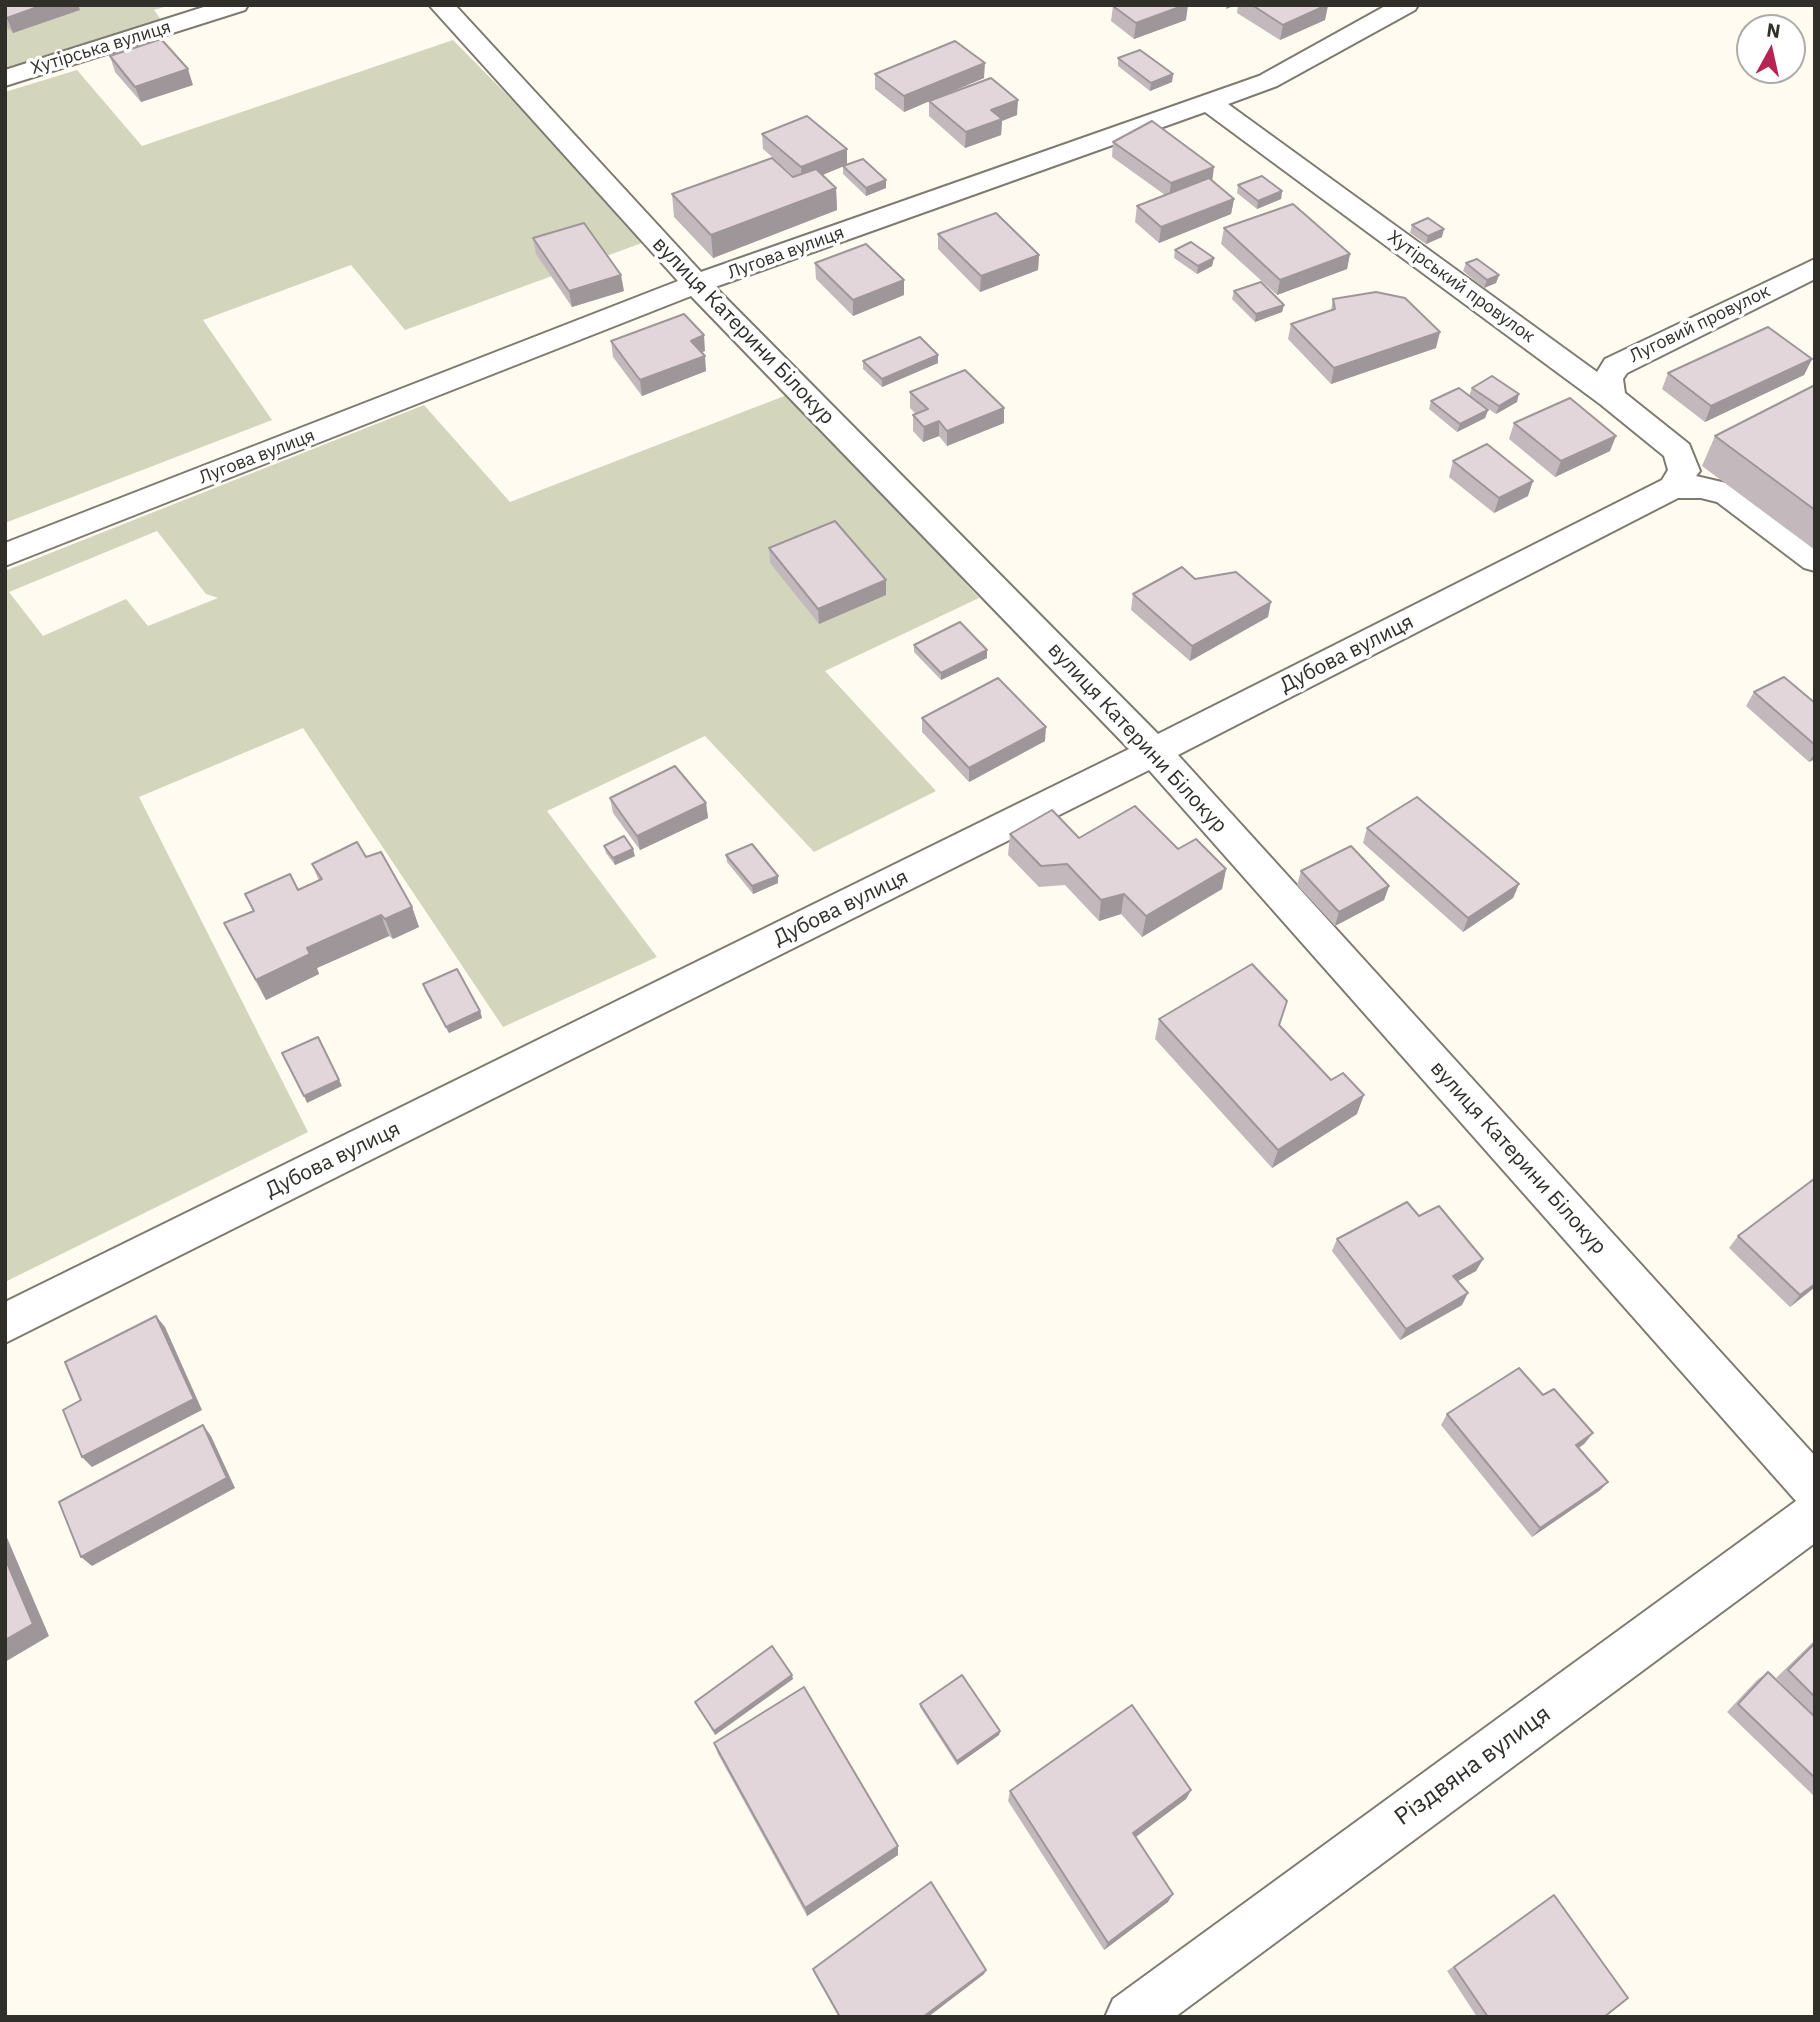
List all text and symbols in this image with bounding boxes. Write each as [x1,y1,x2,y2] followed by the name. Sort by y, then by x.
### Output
[1736,14,1806,84] north arrow
[28,16,174,80] street label: Хутірська вулиця
[1765,17,1782,43] text: N
[725,222,847,284] street label: Лугова вулиця
[1383,226,1539,348] street label: Хутірський провулок
[647,232,839,430] street label: вулиця Катерини Білокур
[1626,281,1774,367] street label: Луговий провулок
[196,425,318,489] street label: Лугова вулиця
[1276,609,1418,699] street label: Дубова вулиця
[1042,638,1232,838] street label: вулиця Катерини Білокур
[770,865,912,951] street label: Дубова вулиця
[1425,1056,1611,1260] street label: вулиця Катерини Білокур
[262,1117,404,1203] street label: Дубова вулиця
[1390,1700,1556,1832] street label: Різдвяна вулиця

